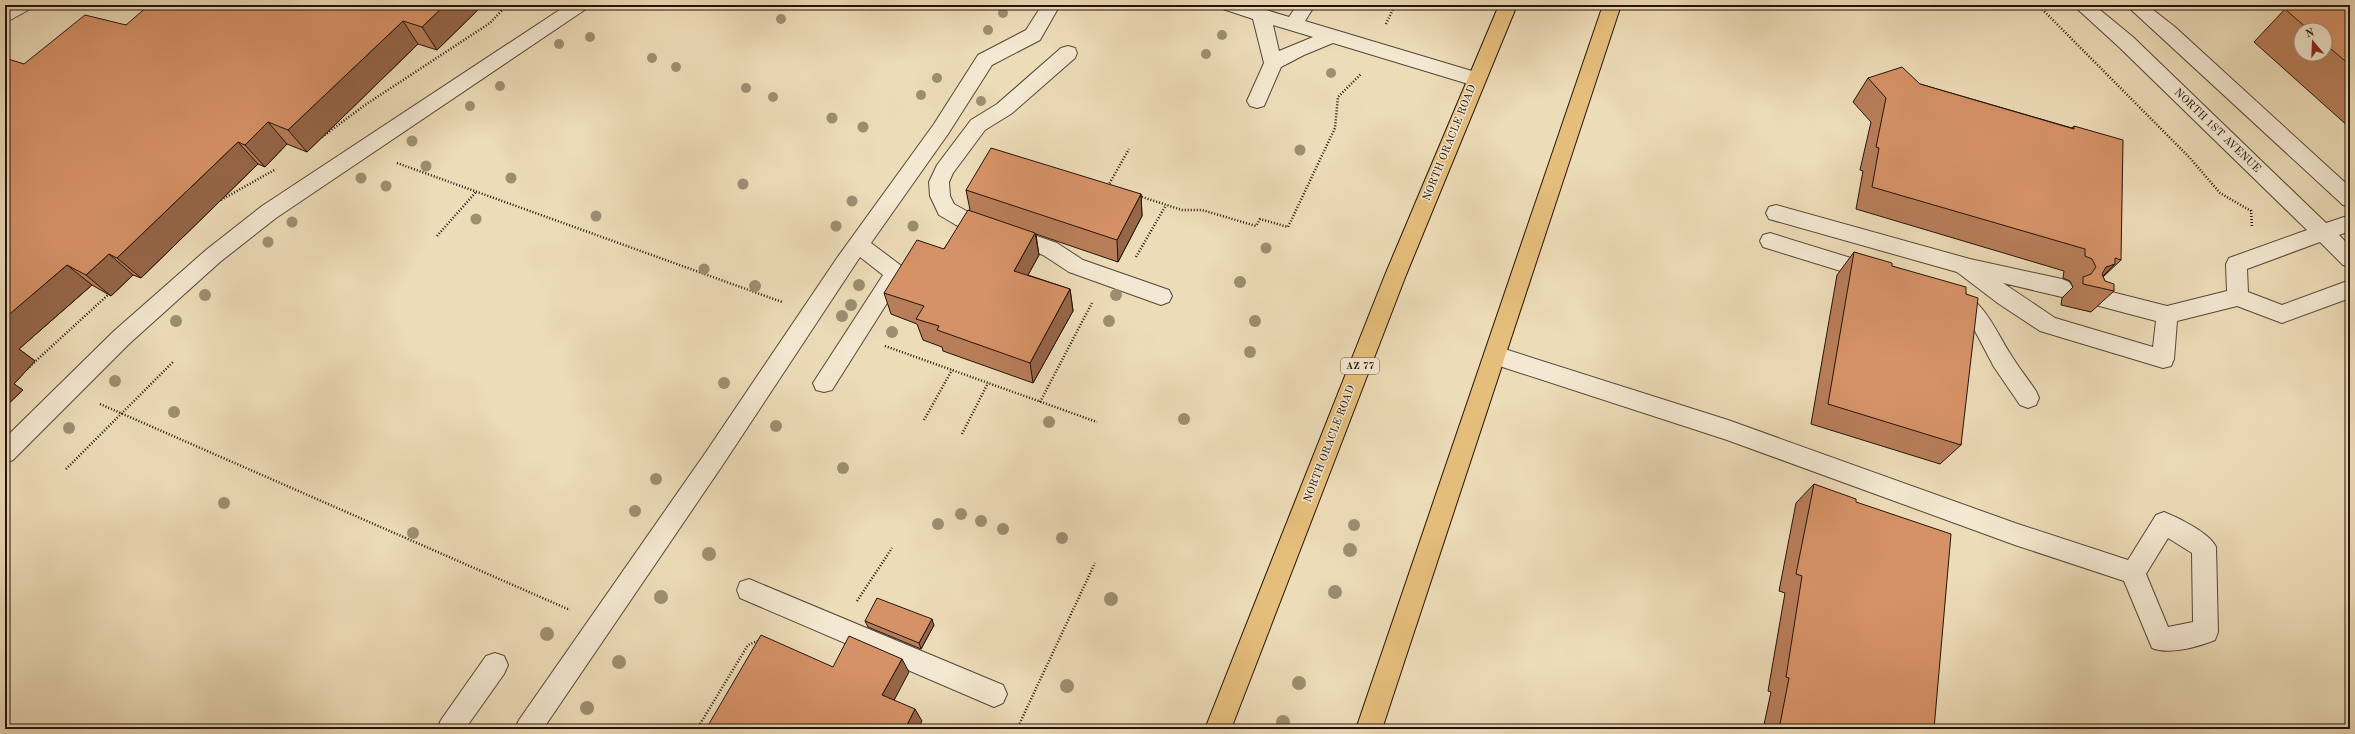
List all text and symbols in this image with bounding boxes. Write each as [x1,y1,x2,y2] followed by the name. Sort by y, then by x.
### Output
[2293,22,2333,62] north arrow
[2304,27,2317,41] text: N
[1422,83,1479,203] street label: NORTH ORACLE ROAD
[2172,87,2262,175] street label: NORTH 1ST AVENUE
[1341,358,1379,374] road number: AZ 77
[1303,384,1358,504] street label: NORTH ORACLE ROAD

